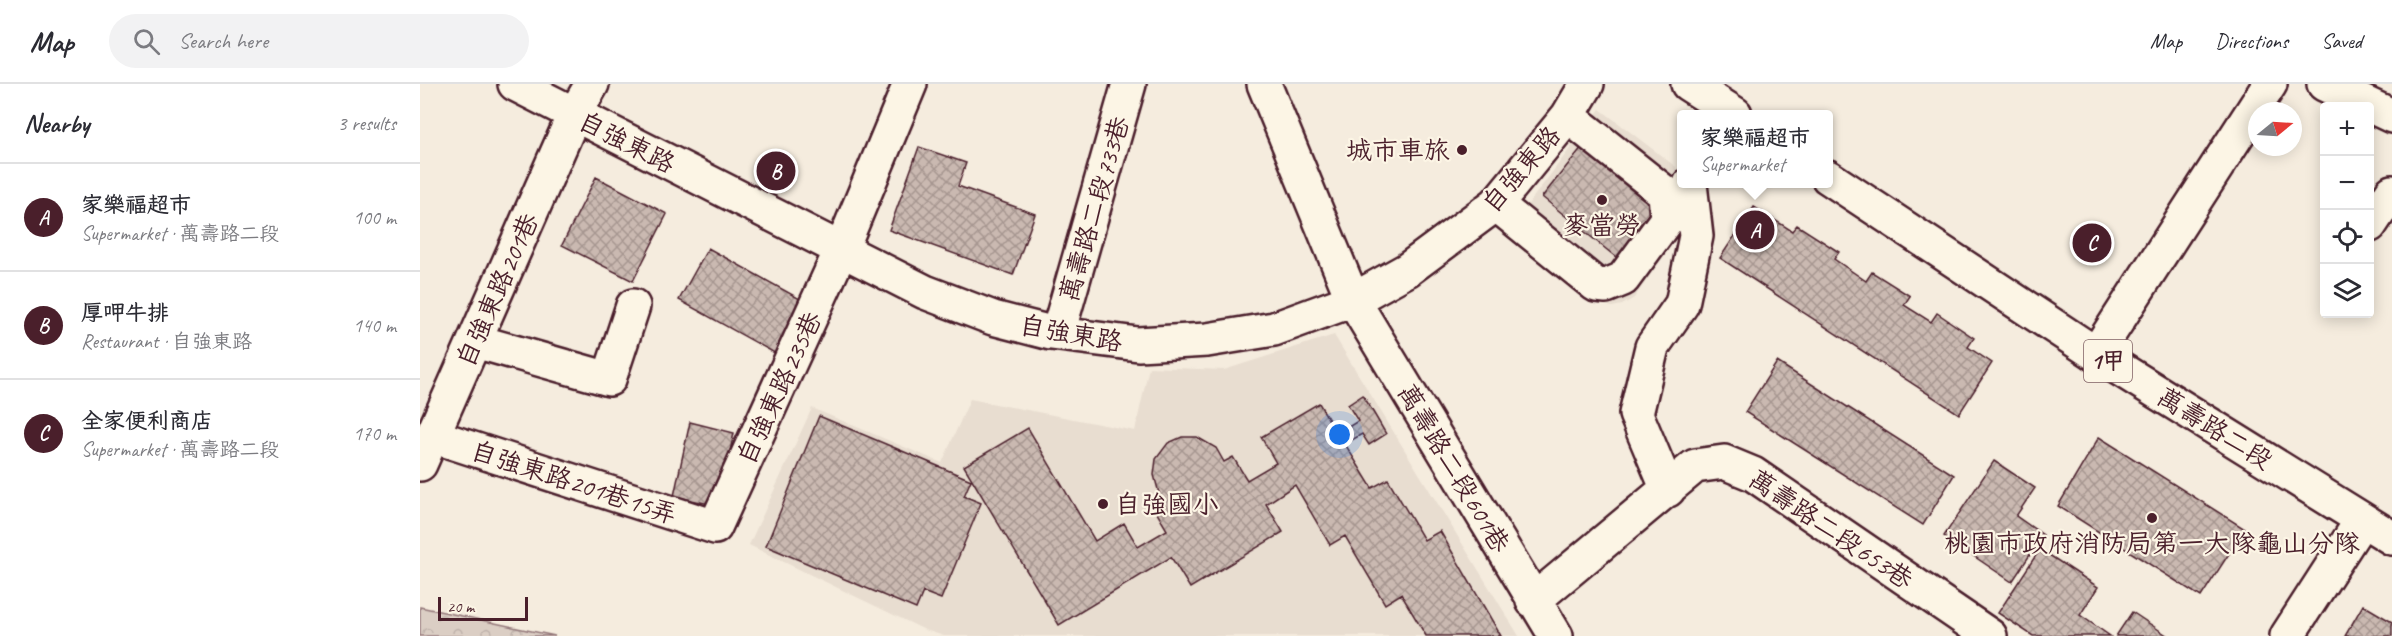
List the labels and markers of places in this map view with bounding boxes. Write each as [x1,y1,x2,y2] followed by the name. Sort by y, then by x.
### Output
[1346,134,1450,167] place label: 城市車旅
[1455,143,1469,157] marker: 城市車旅
[756,148,796,194] pin: B
[1595,193,1609,207] marker: 麥當勞
[1736,208,1774,252] pin: A
[1563,209,1641,242] place label: 麥當勞
[2072,220,2112,266] pin: C
[1115,488,1219,521] place label: 自強國小
[1096,497,1110,511] marker: 自強國小
[2145,511,2159,525] marker: 桃園市政府消防局第一大隊龜山分隊
[1944,527,2360,560] place label: 桃園市政府消防局第一大隊龜山分隊

